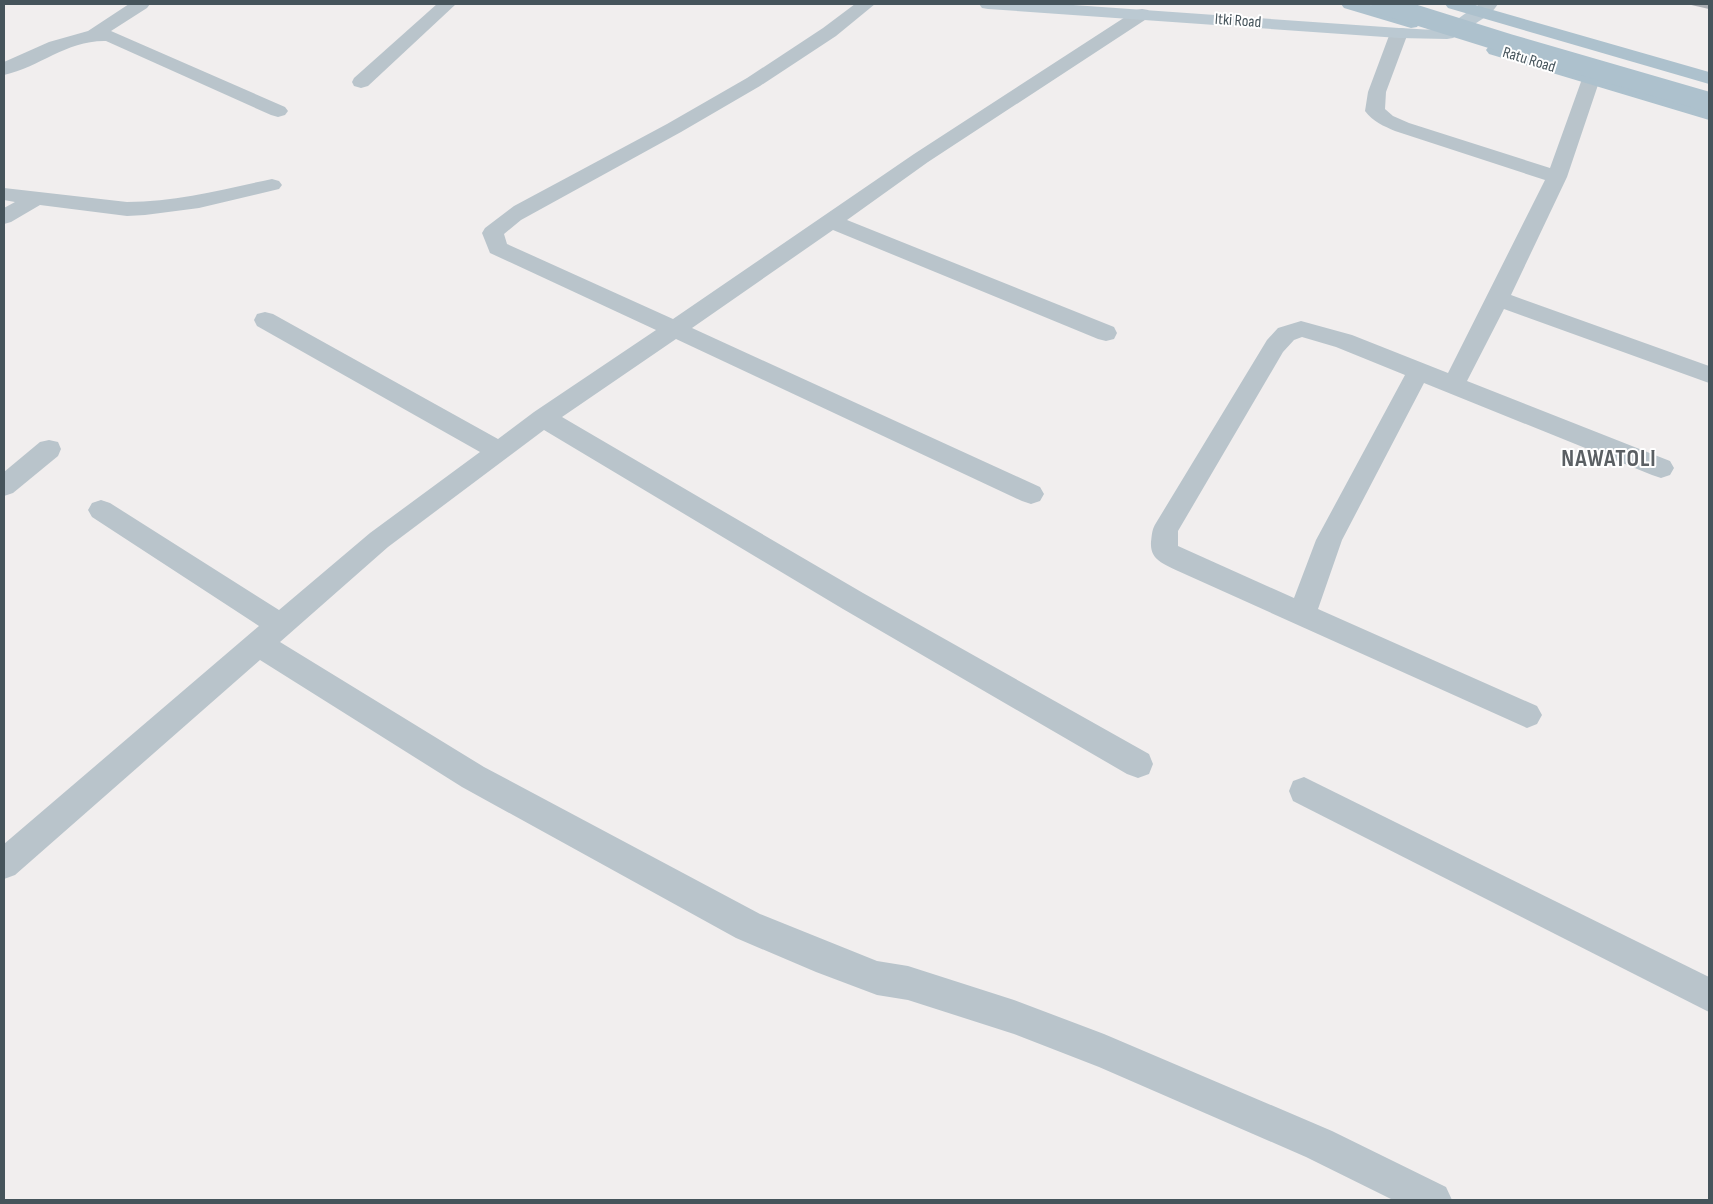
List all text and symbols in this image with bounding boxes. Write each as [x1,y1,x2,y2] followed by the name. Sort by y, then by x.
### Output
[1214,10,1262,32] street label: Itki Road
[1500,43,1558,77] street label: Ratu Road
[1561,444,1657,473] district label: NAWATOLI

